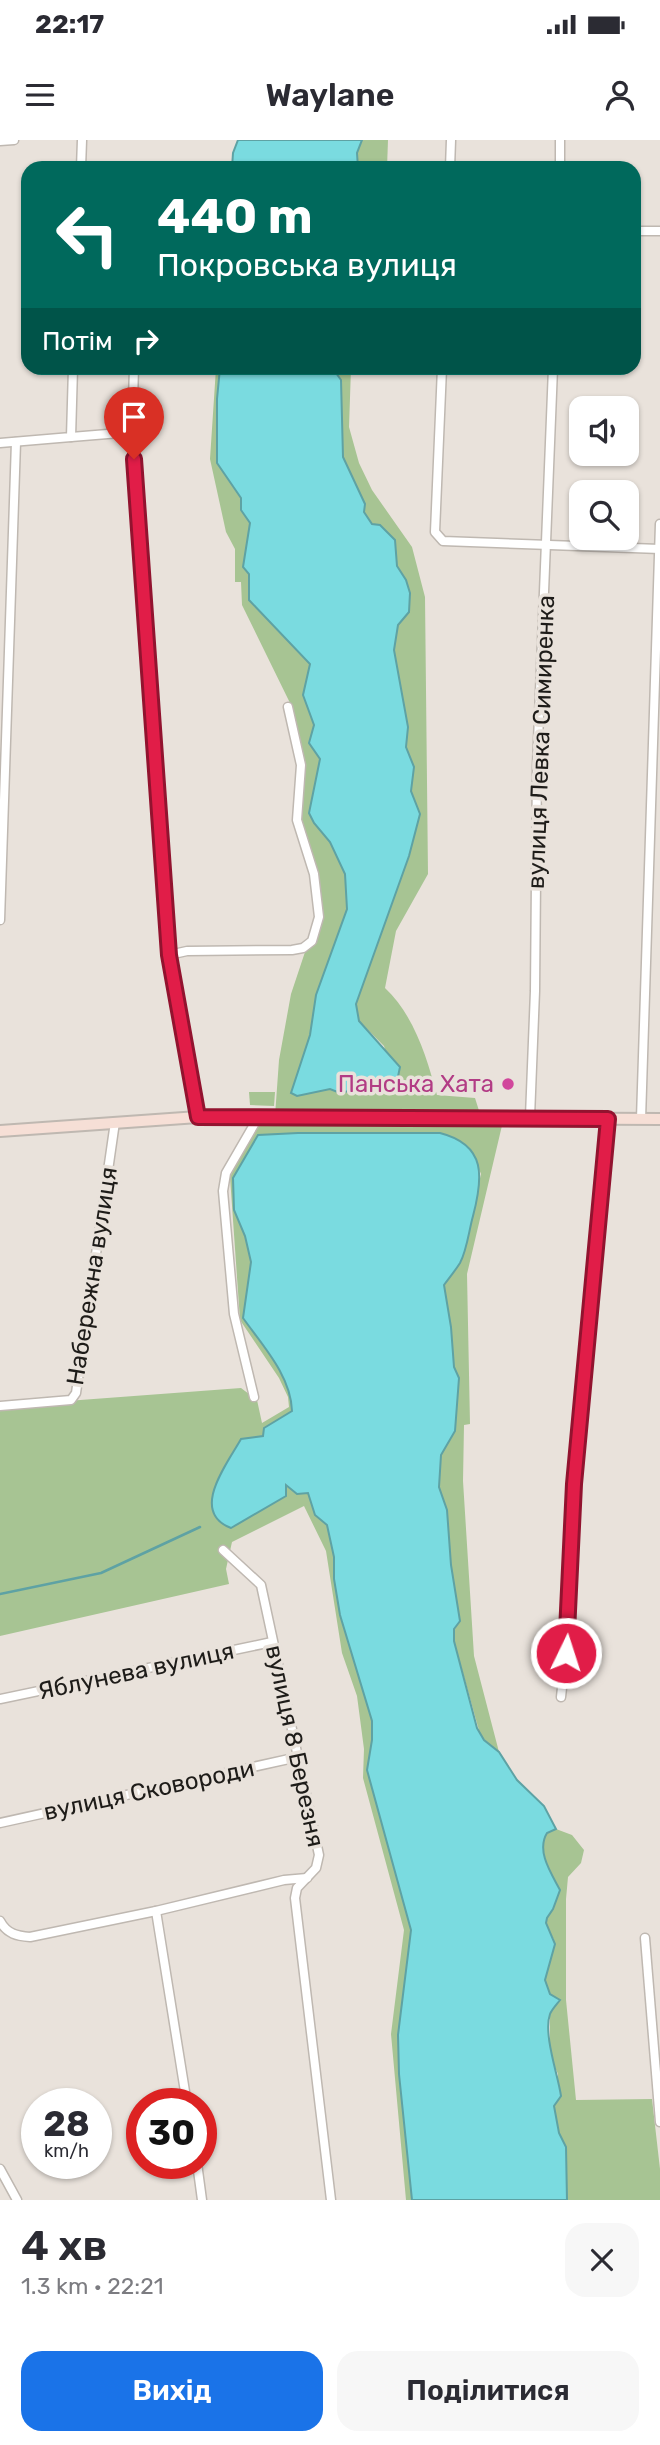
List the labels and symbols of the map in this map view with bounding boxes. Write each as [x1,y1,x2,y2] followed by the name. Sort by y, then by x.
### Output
[104,387,164,459] pin
[522,595,560,889] street label: вулиця Левка Симиренка
[338,1070,494,1098] place label: Панська Хата
[500,1076,516,1092] marker: Панська Хата
[61,1165,123,1387] street label: Набережна вулиця
[529,1616,603,1690] position arrow
[35,1637,237,1705] street label: Яблунева вулиця
[260,1642,330,1850] street label: вулиця 8 Березня
[41,1754,257,1826] street label: вулиця Сковороди
[126,2088,217,2179] speed limit sign: 30

